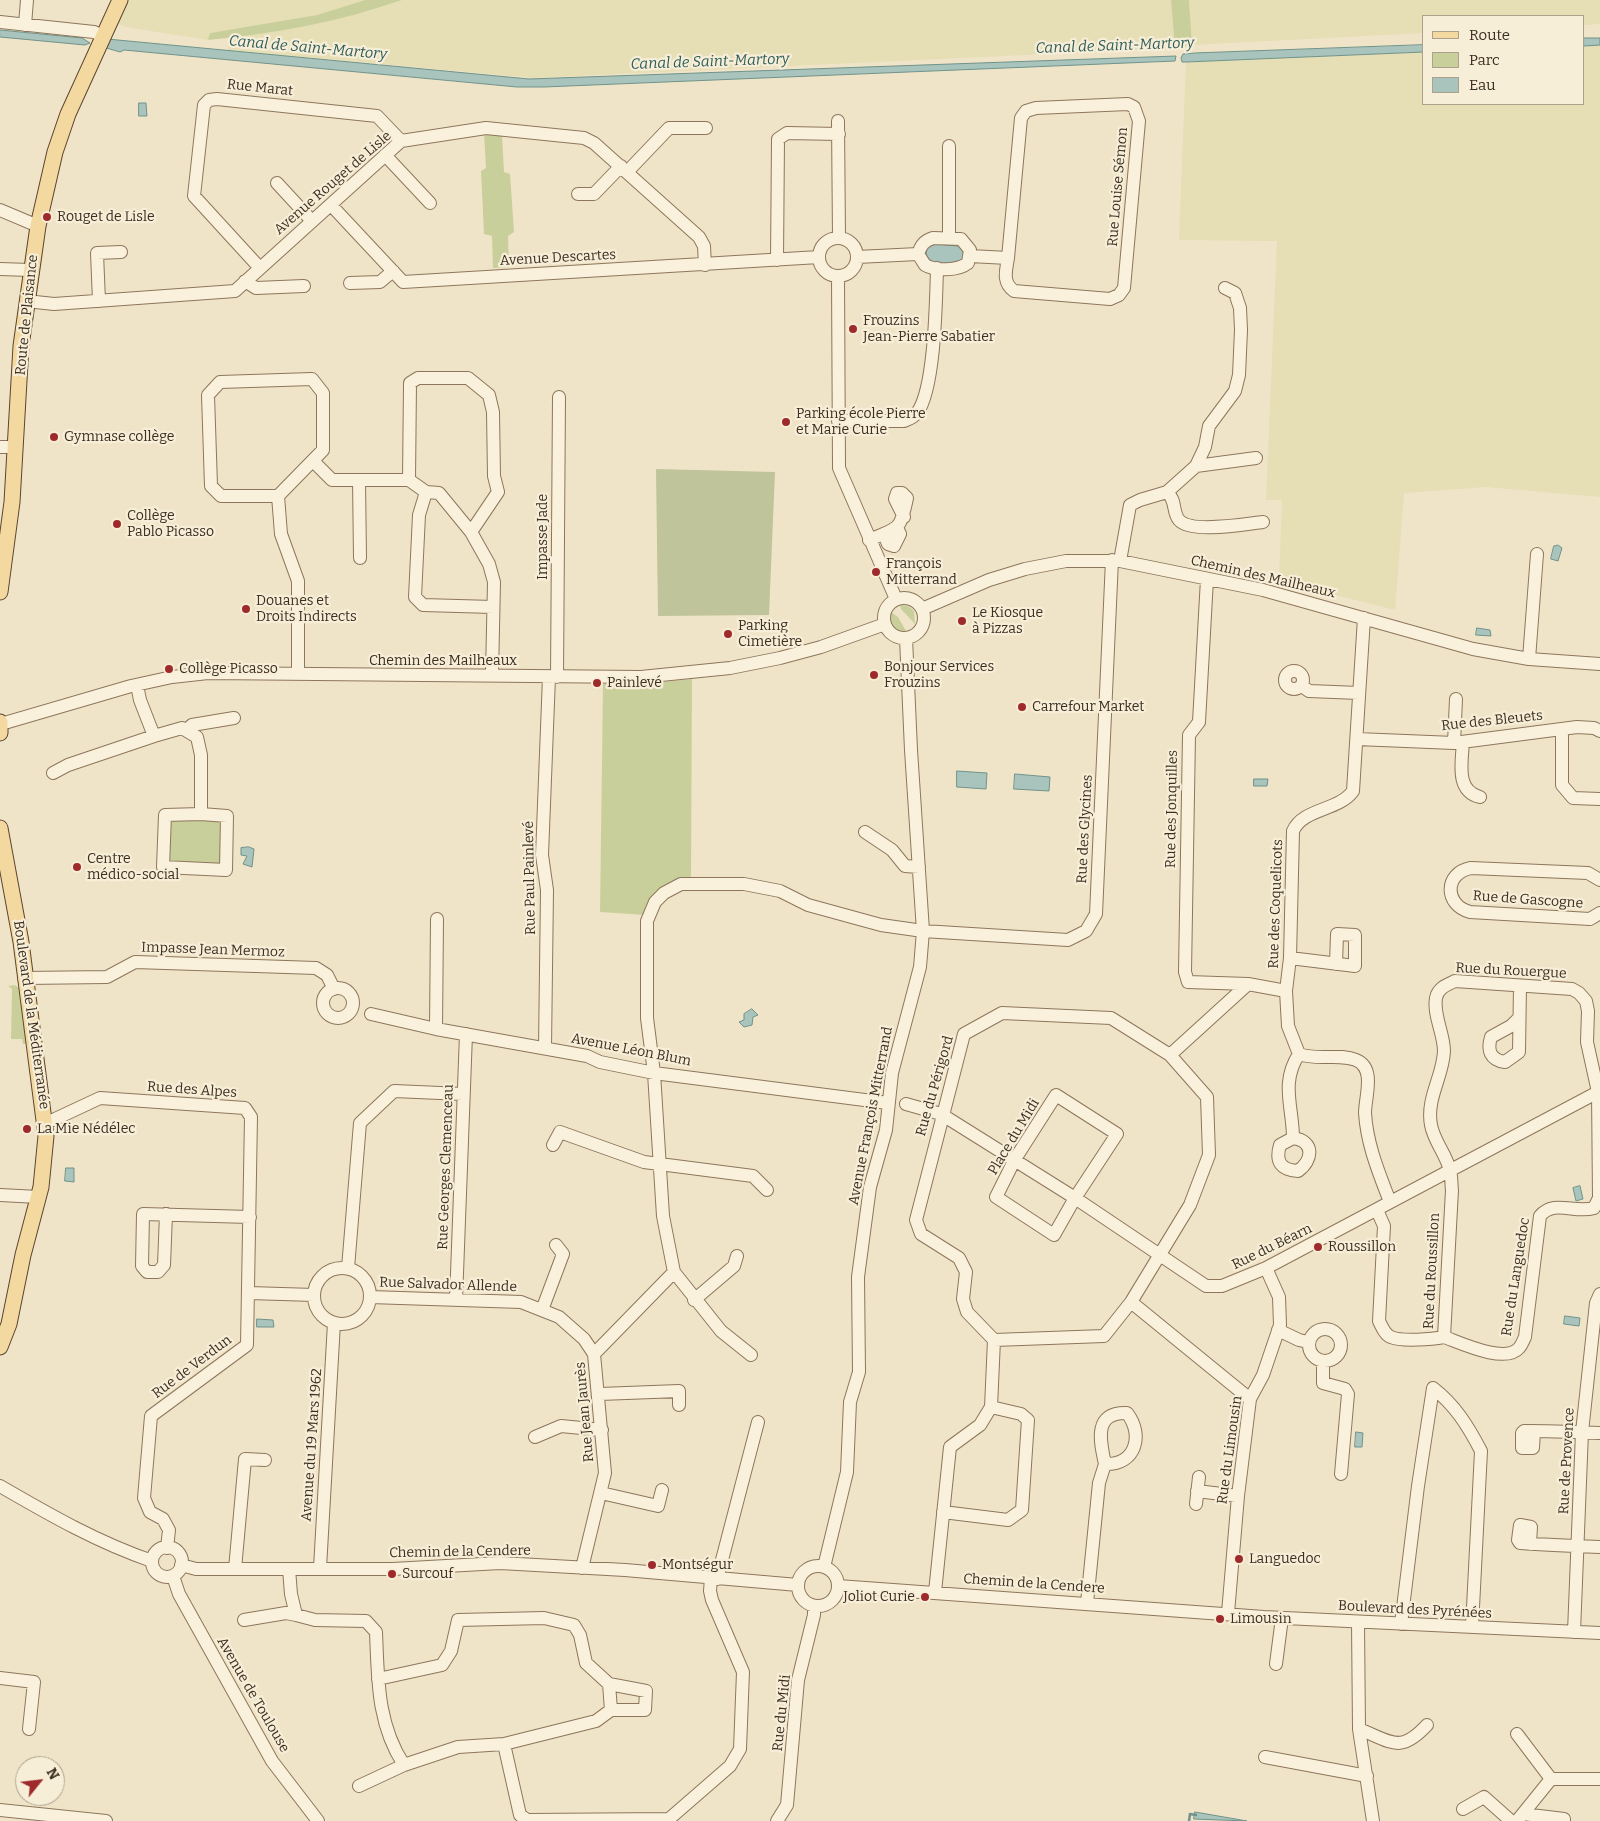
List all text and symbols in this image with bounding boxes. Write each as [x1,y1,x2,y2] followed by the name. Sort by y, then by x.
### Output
[1422,15,1585,105] legend
[1469,26,1510,44] text: Route
[228,32,388,64] water label: Canal de Saint-Martory
[1035,34,1195,58] water label: Canal de Saint-Martory
[630,50,790,74] water label: Canal de Saint-Martory
[1469,51,1500,69] text: Parc
[226,76,294,100] street label: Rue Marat
[1469,76,1496,94] text: Eau
[1104,127,1132,247] street label: Rue Louise Sémon
[271,128,395,238] street label: Avenue Rouget de Lisle
[57,209,155,225] place label: Rouget de Lisle
[41,211,53,223] marker: Rouget de Lisle
[499,247,617,269] street label: Avenue Descartes
[12,254,42,376] street label: Route de Plaisance
[863,313,995,346] place label: Frouzins Jean-Pierre Sabatier
[847,323,859,335] marker: Frouzins Jean-Pierre Sabatier
[796,406,926,438] place label: Parking école Pierre et Marie Curie
[780,416,792,428] marker: Parking école Pierre et Marie Curie
[64,429,174,445] place label: Gymnase collège
[48,431,60,443] marker: Gymnase collège
[535,494,551,580] street label: Impasse Jade
[127,508,214,540] place label: Collège Pablo Picasso
[111,518,123,530] marker: Collège Pablo Picasso
[1189,552,1337,602] street label: Chemin des Mailheaux
[886,556,957,588] place label: François Mitterrand
[870,566,882,578] marker: François Mitterrand
[256,593,357,626] place label: Douanes et Droits Indirects
[240,603,252,615] marker: Douanes et Droits Indirects
[972,605,1043,638] place label: Le Kiosque à Pizzas
[956,615,968,627] marker: Le Kiosque à Pizzas
[738,618,802,650] place label: Parking Cimetière
[722,628,734,640] marker: Parking Cimetière
[369,653,517,669] street label: Chemin des Mailheaux
[884,659,994,692] place label: Bonjour Services Frouzins
[179,661,278,677] place label: Collège Picasso
[163,663,175,675] marker: Collège Picasso
[868,669,880,681] marker: Bonjour Services Frouzins
[607,675,662,691] place label: Painlevé
[591,677,603,689] marker: Painlevé
[1032,699,1144,715] place label: Carrefour Market
[1016,701,1028,713] marker: Carrefour Market
[1440,707,1544,735] street label: Rue des Bleuets
[1163,750,1181,868] street label: Rue des Jonquilles
[1074,774,1096,884] street label: Rue des Glycines
[521,821,539,935] street label: Rue Paul Painlevé
[1265,839,1287,969] street label: Rue des Coquelicots
[87,851,179,884] place label: Centre médico-social
[71,861,83,873] marker: Centre médico-social
[1472,888,1584,912] street label: Rue de Gascogne
[9,920,53,1110] street label: Boulevard de la Méditerranée
[141,939,285,961] street label: Impasse Jean Mermoz
[1455,960,1567,982] street label: Rue du Rouergue
[845,1025,897,1207] street label: Avenue François Mitterrand
[570,1030,692,1070] street label: Avenue Léon Blum
[913,1034,957,1138] street label: Rue du Périgord
[147,1078,237,1102] street label: Rue des Alpes
[435,1084,457,1250] street label: Rue Georges Clemenceau
[985,1096,1043,1178] street label: Place du Midi
[37,1121,135,1137] place label: La Mie Nédélec
[21,1123,33,1135] marker: La Mie Nédélec
[1421,1213,1443,1329] street label: Rue du Roussillon
[1498,1217,1534,1337] street label: Rue du Languedoc
[1229,1220,1315,1274] street label: Rue du Béarn
[1328,1239,1396,1255] place label: Roussillon
[1312,1241,1324,1253] marker: Roussillon
[379,1274,517,1296] street label: Rue Salvador Allende
[149,1332,235,1402] street label: Rue de Verdun
[572,1361,598,1463] street label: Rue Jean Jaurès
[298,1368,326,1522] street label: Avenue du 19 Mars 1962
[1214,1395,1246,1505] street label: Rue du Limousin
[1556,1407,1578,1515] street label: Rue de Provence
[389,1542,531,1562] street label: Chemin de la Cendere
[1249,1551,1321,1567] place label: Languedoc
[1233,1553,1245,1565] marker: Languedoc
[662,1557,733,1573] place label: Montségur
[646,1559,658,1571] marker: Montségur
[402,1566,453,1582] place label: Surcouf
[386,1568,398,1580] marker: Surcouf
[963,1571,1105,1597] street label: Chemin de la Cendere
[843,1589,915,1605] place label: Joliot Curie
[919,1591,931,1603] marker: Joliot Curie
[1338,1598,1492,1622] street label: Boulevard des Pyrénées
[1230,1611,1291,1627] place label: Limousin
[1214,1613,1226,1625] marker: Limousin
[213,1634,293,1756] street label: Avenue de Toulouse
[770,1674,794,1752] street label: Rue du Midi
[15,1756,65,1806] north arrow
[43,1765,63,1783] text: N

